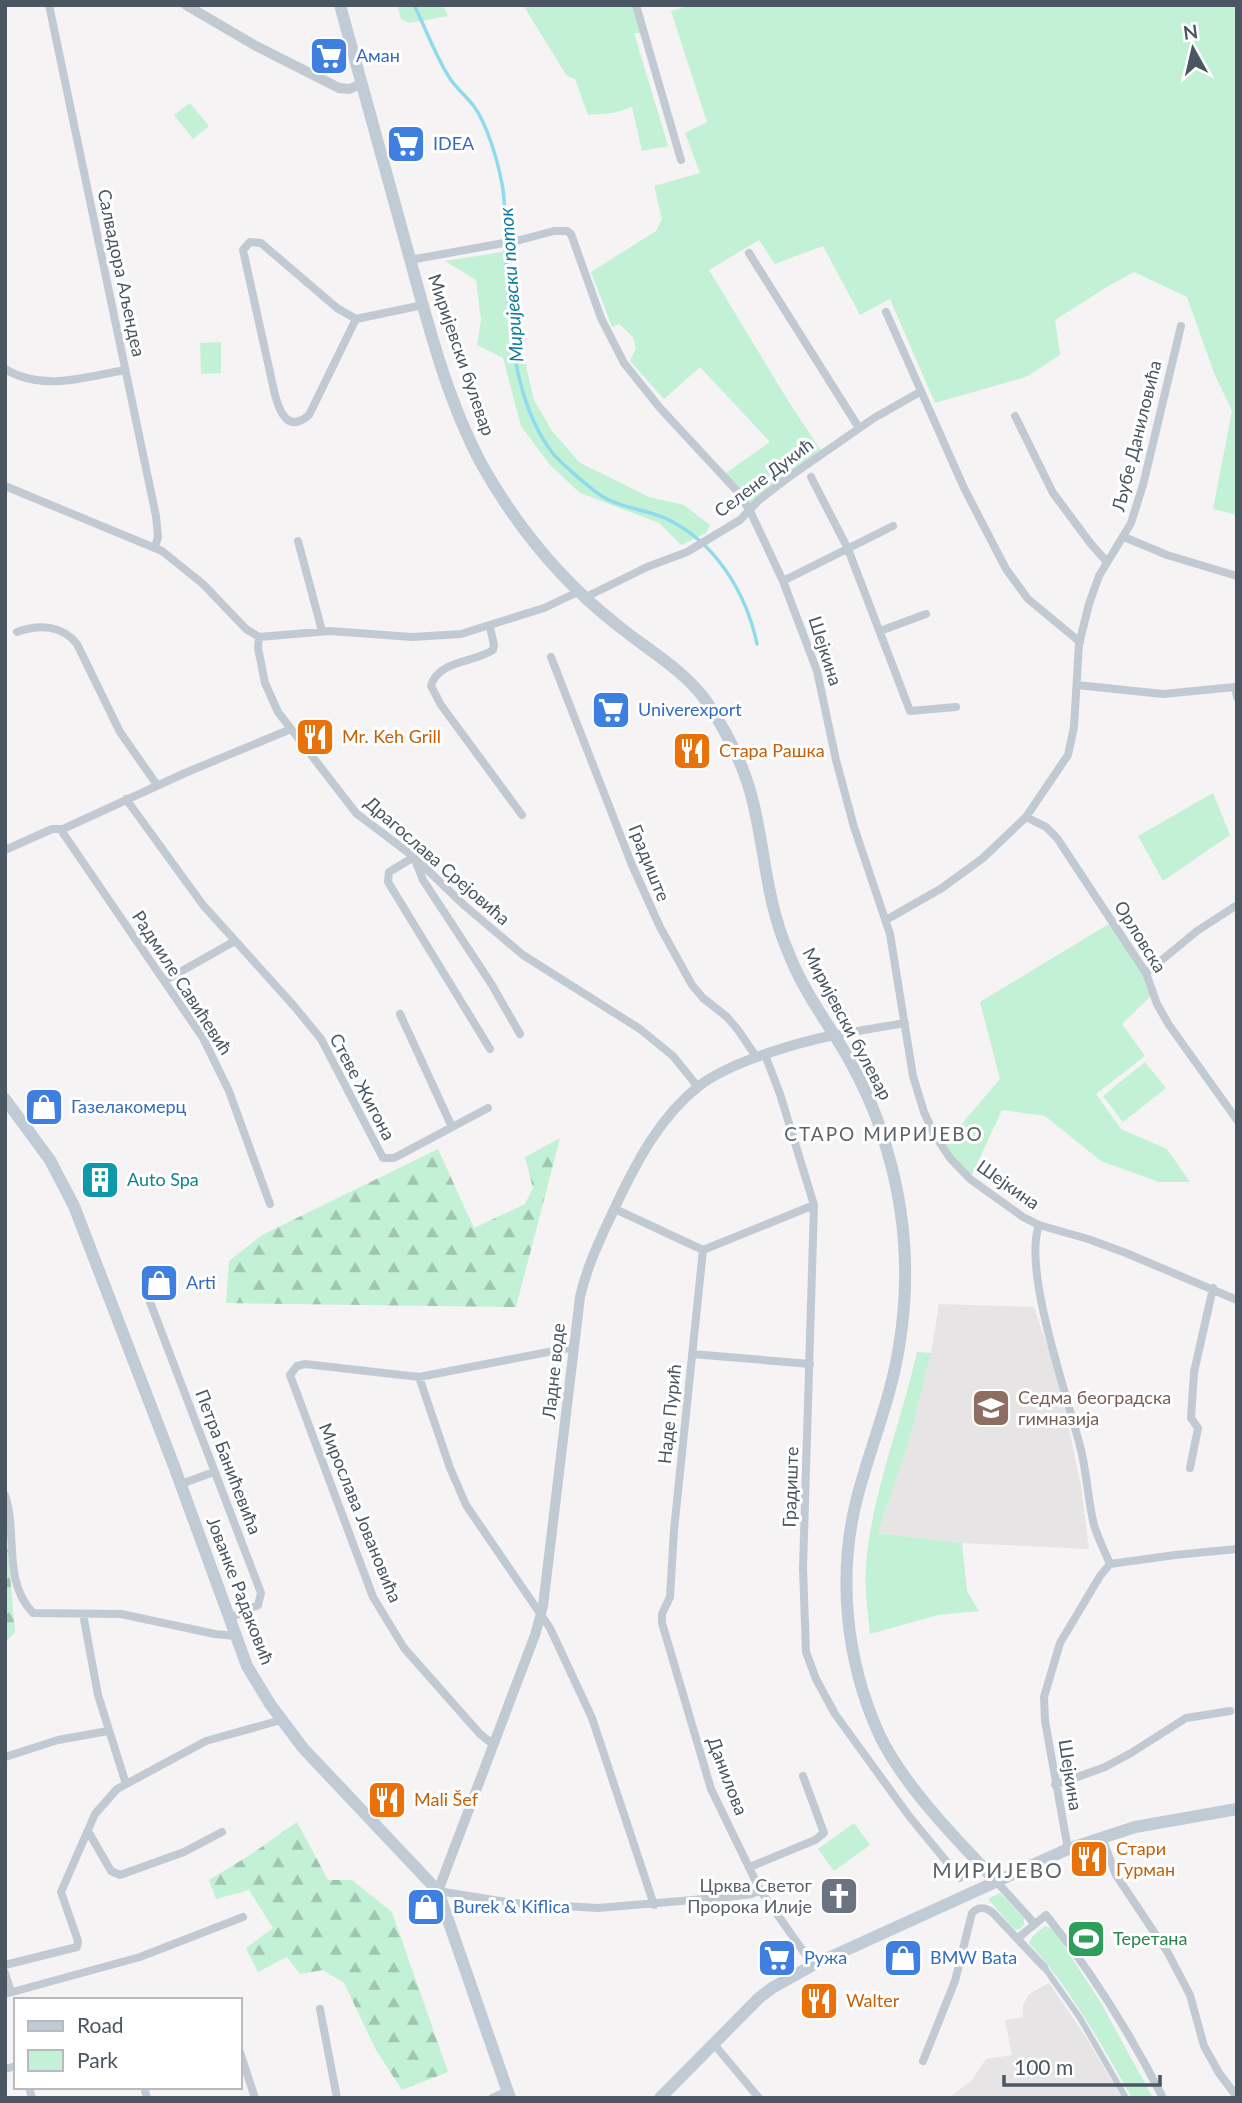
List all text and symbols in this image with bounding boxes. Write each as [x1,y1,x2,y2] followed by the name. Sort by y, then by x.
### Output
[1158,14,1228,84] north arrow
[1182,19,1199,44] text: N
[308,35,350,77] supermarket icon: Аман
[356,44,400,66] place label: Аман
[385,123,427,165] supermarket icon: IDEA
[433,132,475,154] place label: IDEA
[93,187,150,359] street label: Салвадора Аљендеа
[494,206,527,363] water label: Миријевски поток
[424,271,500,438] street label: Миријевски булевар
[1106,358,1165,514] street label: Љубе Даниловића
[710,433,817,521] street label: Селене Дукић
[804,613,847,688] street label: Шејкина
[590,689,632,731] supermarket icon: Univerexport
[638,698,742,720] place label: Univerexport
[294,716,336,758] restaurant icon: Mr. Keh Grill
[342,725,441,747] place label: Mr. Keh Grill
[671,730,713,772] restaurant icon: Стара Рашка
[719,739,825,761] place label: Стара Рашка
[361,791,515,929] street label: Драгослава Срејовића
[625,821,675,904] street label: Градиште
[1110,896,1172,976] street label: Орловска
[128,906,238,1059] street label: Радмиле Савићевић
[798,943,897,1104] street label: Миријевски булевар
[325,1029,400,1144] street label: Стеве Жигона
[23,1086,65,1128] shop icon: Газелакомерц
[71,1095,186,1117] place label: Газелакомерц
[784,1122,984,1145] district label: СТАРО МИРИЈЕВО
[973,1155,1044,1214] street label: Шејкина
[79,1159,121,1201] building icon: Auto Spa
[127,1168,199,1190] place label: Auto Spa
[138,1262,180,1304] shop icon: Arti
[186,1271,216,1293] place label: Arti
[537,1322,569,1421] street label: Ладне воде
[653,1363,685,1465] street label: Наде Пурић
[191,1386,267,1537] street label: Петра Банићевића
[1018,1386,1171,1429] place label: Седма београдска гимназија
[970,1387,1012,1429] school or university icon: Седма београдска гимназија
[315,1420,407,1606] street label: Мирослава Јовановића
[778,1446,802,1528] street label: Градиште
[203,1514,279,1668] street label: Јованке Радаковић
[703,1733,753,1818] street label: Данилова
[1055,1738,1087,1812] street label: Шејкина
[366,1779,408,1821] restaurant icon: Mali Šef
[414,1788,479,1810] place label: Mali Šef
[1116,1837,1175,1880] place label: Стари Гурман
[1068,1838,1110,1880] restaurant icon: Стари Гурман
[932,1857,1064,1882] district label: МИРИЈЕВО
[687,1874,813,1917] place label: Црква Светог Пророка Илије
[818,1875,860,1917] church icon: Црква Светог Пророка Илије
[405,1886,447,1928] shop icon: Burek & Kiflica
[453,1895,570,1917] place label: Burek & Kiflica
[1065,1918,1107,1960] sports icon: Теретана
[1113,1927,1187,1949] place label: Теретана
[756,1937,798,1979] supermarket icon: Ружа
[882,1937,924,1979] shop icon: BMW Bata
[804,1946,847,1968] place label: Ружа
[930,1946,1017,1968] place label: BMW Bata
[798,1980,840,2022] restaurant icon: Walter
[846,1989,900,2011] place label: Walter
[14,1998,242,2089] legend
[77,2012,124,2037] text: Road
[1004,2044,1160,2088] scale bar
[77,2047,118,2072] text: Park
[1014,2054,1073,2079] text: 100 m

